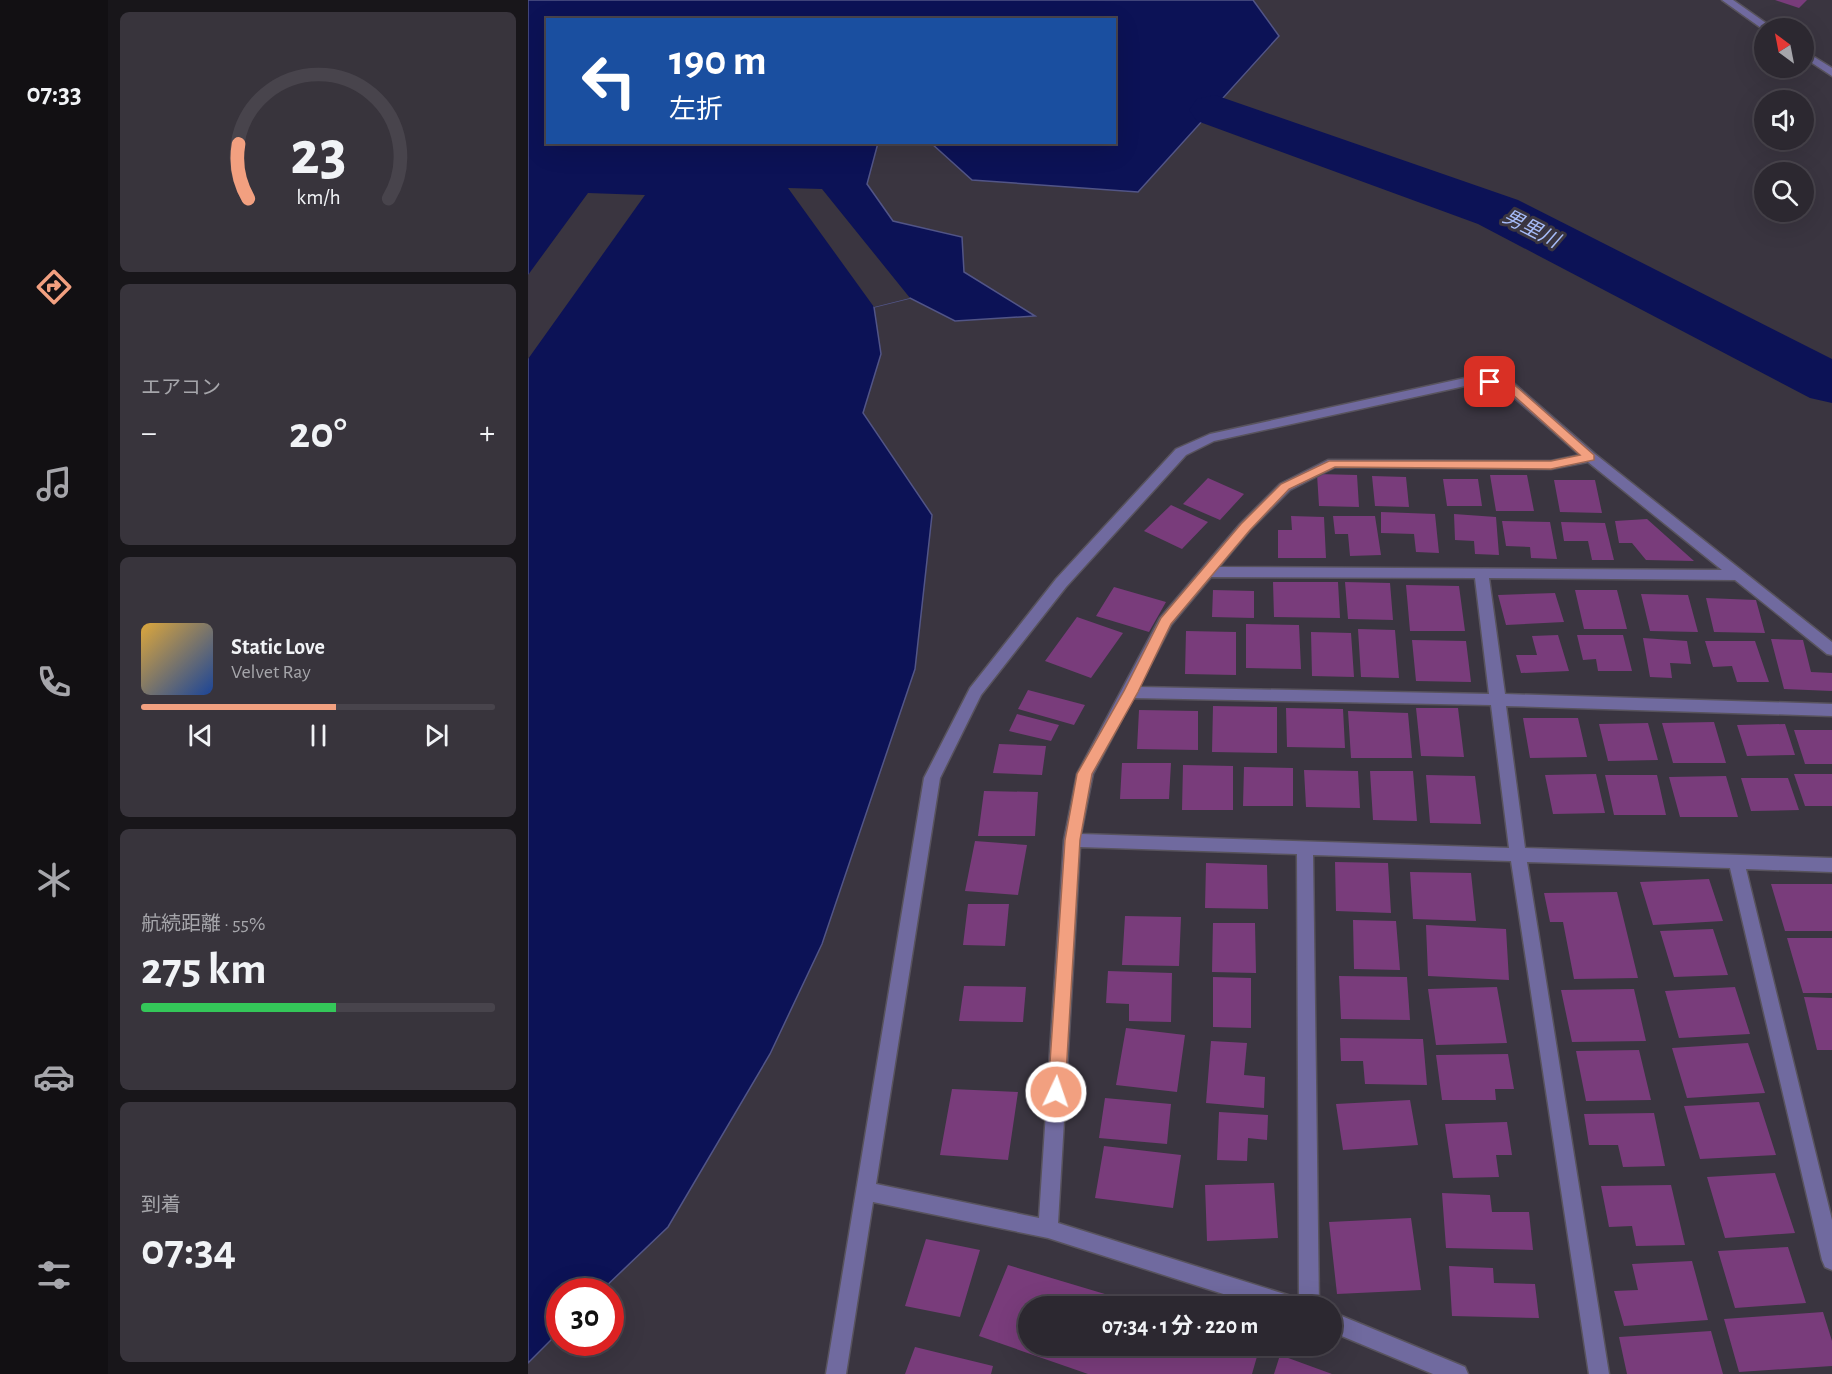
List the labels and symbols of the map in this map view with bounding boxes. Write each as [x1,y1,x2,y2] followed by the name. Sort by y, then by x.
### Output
[1754,18,1814,78] north arrow
[1500,206,1564,252] water label: 男里川
[1464,356,1515,407] pin
[1024,1060,1088,1124] position arrow
[546,1278,624,1356] speed limit sign: 30

